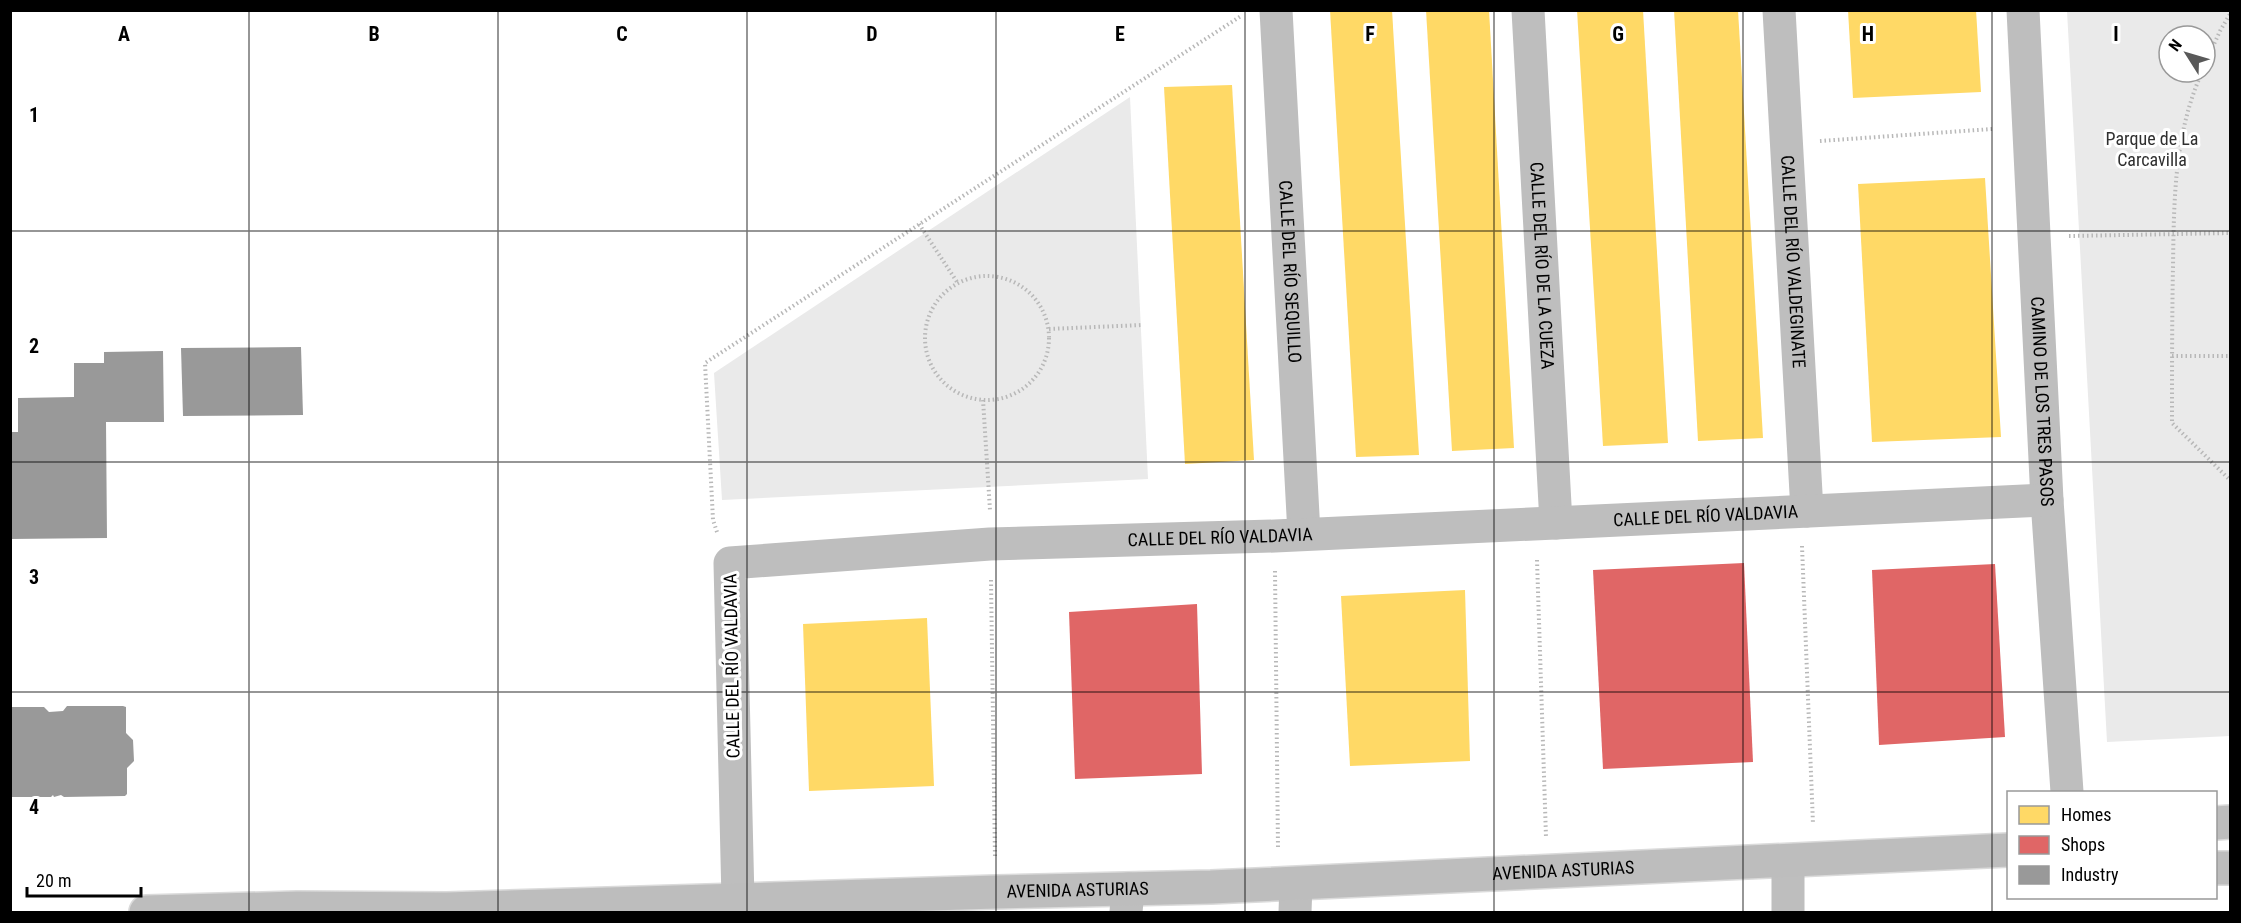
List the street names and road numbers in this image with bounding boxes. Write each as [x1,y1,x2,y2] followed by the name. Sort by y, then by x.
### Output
[1777,154,1810,369] street label: CALLE DEL RÍO VALDEGINATE
[1526,161,1559,370] street label: CALLE DEL RÍO DE LA CUEZA
[1275,180,1306,363] street label: CALLE DEL RÍO SEQUILLO
[2027,296,2058,507] street label: CAMINO DE LOS TRES PASOS
[1613,501,1799,530] street label: CALLE DEL RÍO VALDAVIA
[1127,523,1314,550] street label: CALLE DEL RÍO VALDAVIA
[719,573,744,759] street label: CALLE DEL RÍO VALDAVIA
[1492,856,1635,884] street label: AVENIDA ASTURIAS
[1006,877,1149,902] street label: AVENIDA ASTURIAS

